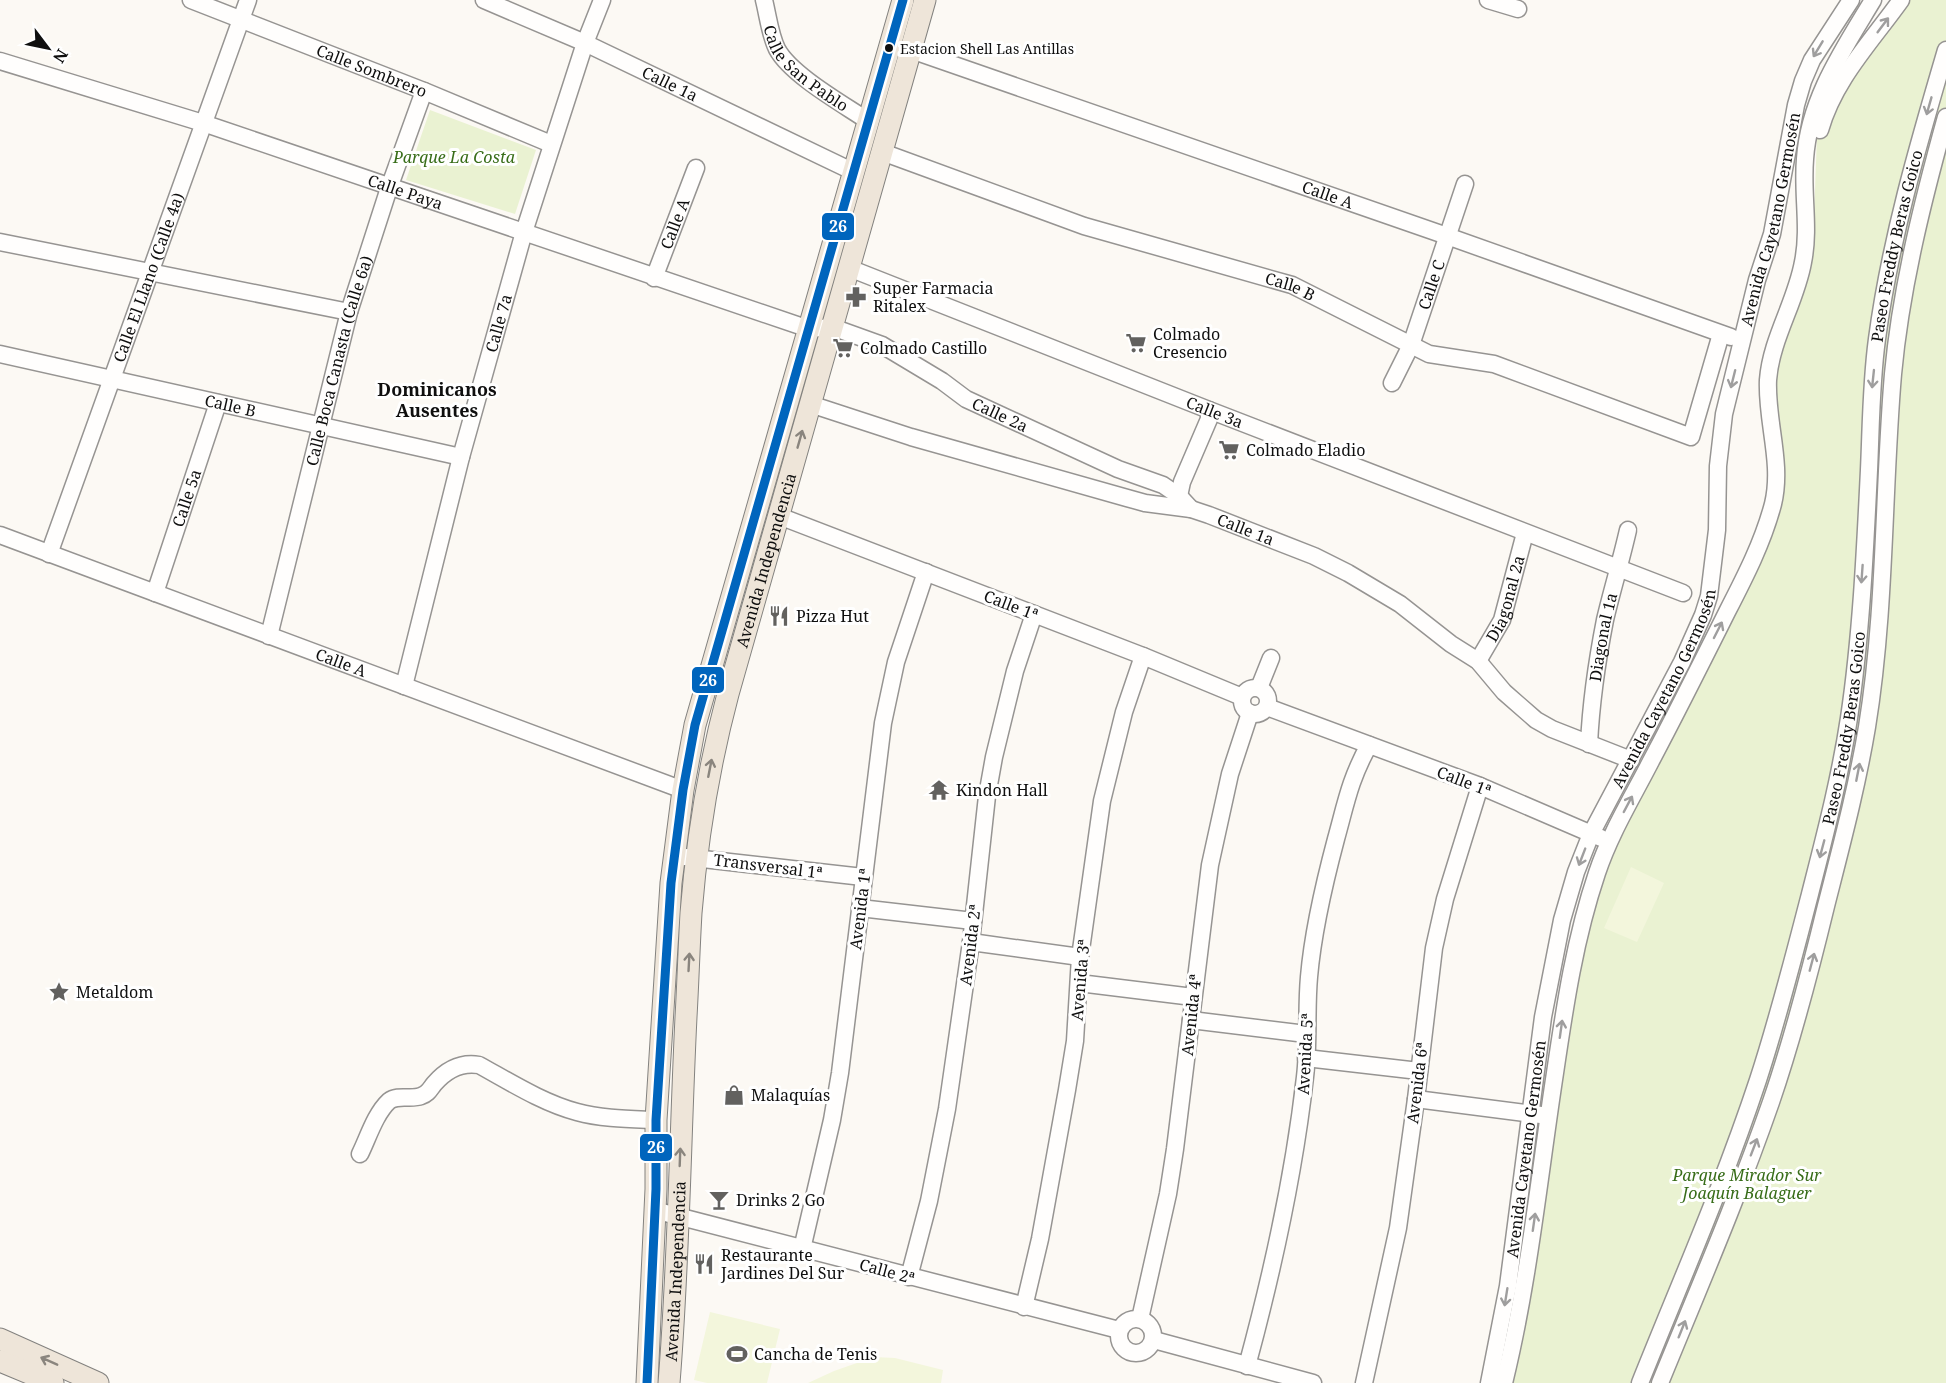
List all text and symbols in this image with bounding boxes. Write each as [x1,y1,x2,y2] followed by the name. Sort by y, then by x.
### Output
[18,18,78,78] north arrow
[1877,18,1889,34] one-way arrow
[759,23,853,116] street label: Calle San Pablo
[313,39,430,102] street label: Calle Sombrero
[900,39,1074,58] place label: Estacion Shell Las Antillas
[1812,40,1824,57] one-way arrow
[883,42,895,54] marker: Estacion Shell Las Antillas
[48,45,73,67] text: N
[638,61,702,107] street label: Calle 1a
[1923,96,1935,115] one-way arrow
[1735,111,1805,328] street label: Avenida Cayetano Germosén
[392,146,516,168] park label: Parque La Costa
[1866,147,1928,343] street label: Paseo Freddy Beras Goico
[365,169,446,215] street label: Calle Paya
[1299,176,1357,214] street label: Calle A
[108,189,189,365] street label: Calle El Llano (Calle 4a)
[655,195,695,252] street label: Calle A
[821,212,855,241] line badge: 26
[829,215,847,237] text: 26
[300,253,378,468] street label: Calle Boca Canasta (Calle 6a)
[1413,257,1450,313] street label: Calle C
[1263,267,1319,306] street label: Calle B
[873,277,993,317] place label: Super Farmacia Ritalex
[844,285,868,309] pharmacy icon: Super Farmacia Ritalex
[480,292,517,355] street label: Calle 7a
[1153,323,1227,363] place label: Colmado Cresencio
[1124,331,1148,355] supermarket icon: Colmado Cresencio
[831,336,855,360] supermarket icon: Colmado Castillo
[860,337,987,359] place label: Colmado Castillo
[1727,369,1738,388] one-way arrow
[1867,369,1878,389] one-way arrow
[377,377,497,422] district label: Dominicanos Ausentes
[203,389,258,422] street label: Calle B
[1183,391,1246,433] street label: Calle 3a
[968,392,1032,437] street label: Calle 2a
[795,430,807,449] one-way arrow
[1217,438,1241,462] supermarket icon: Colmado Eladio
[1246,439,1365,461] place label: Colmado Eladio
[167,466,206,530] street label: Calle 5a
[731,470,801,650] street label: Avenida Independencia
[1214,508,1277,550] street label: Calle 1a
[1481,553,1530,646] street label: Diagonal 2a
[1857,563,1868,583] one-way arrow
[981,585,1041,625] street label: Calle 1ª
[1606,588,1721,792] street label: Avenida Cayetano Germosén
[1584,590,1622,683] street label: Diagonal 1a
[767,604,791,628] restaurant icon: Pizza Hut
[796,605,869,627] place label: Pizza Hut
[1713,622,1724,640] one-way arrow
[1817,630,1870,827] street label: Paseo Freddy Beras Goico
[312,643,370,682] street label: Calle A
[691,666,725,694] line badge: 26
[699,669,717,691] text: 26
[705,759,717,778] one-way arrow
[1434,761,1494,801] street label: Calle 1ª
[1853,763,1864,782] one-way arrow
[927,778,951,802] temple icon: Kindon Hall
[956,779,1048,801] place label: Kindon Hall
[1623,795,1634,813] one-way arrow
[1815,839,1827,858] one-way arrow
[1576,847,1587,866] one-way arrow
[712,848,824,884] street label: Transversal 1ª
[844,867,876,951] street label: Avenida 1ª
[954,903,986,987] street label: Avenida 2ª
[1065,938,1095,1022] street label: Avenida 3ª
[1807,952,1818,971] one-way arrow
[683,953,694,973] one-way arrow
[1176,973,1206,1057] street label: Avenida 4ª
[47,980,71,1004] place icon: Metaldom
[76,981,153,1003] place label: Metaldom
[1292,1013,1318,1095] street label: Avenida 5ª
[1555,1020,1566,1040] one-way arrow
[1501,1039,1551,1259] street label: Avenida Cayetano Germosén
[1401,1041,1433,1125] street label: Avenida 6ª
[722,1083,746,1107] shop icon: Malaquías
[751,1084,830,1106] place label: Malaquías
[639,1133,673,1162] line badge: 26
[647,1136,665,1158] text: 26
[1749,1139,1760,1157] one-way arrow
[674,1147,685,1167] one-way arrow
[1671,1164,1822,1204] park label: Parque Mirador Sur Joaquín Balaguer
[660,1181,691,1362] street label: Avenida Independencia
[707,1188,731,1212] bar icon: Drinks 2 Go
[736,1189,825,1211] place label: Drinks 2 Go
[1529,1213,1540,1233] one-way arrow
[720,1244,845,1284] place label: Restaurante Jardines Del Sur
[692,1252,716,1276] restaurant icon: Restaurante Jardines Del Sur
[857,1253,917,1289] street label: Calle 2ª
[1501,1286,1512,1306] one-way arrow
[1677,1320,1688,1338] one-way arrow
[725,1342,749,1366] sports icon: Cancha de Tenis
[754,1343,877,1365] place label: Cancha de Tenis
[40,1355,58,1366] one-way arrow

